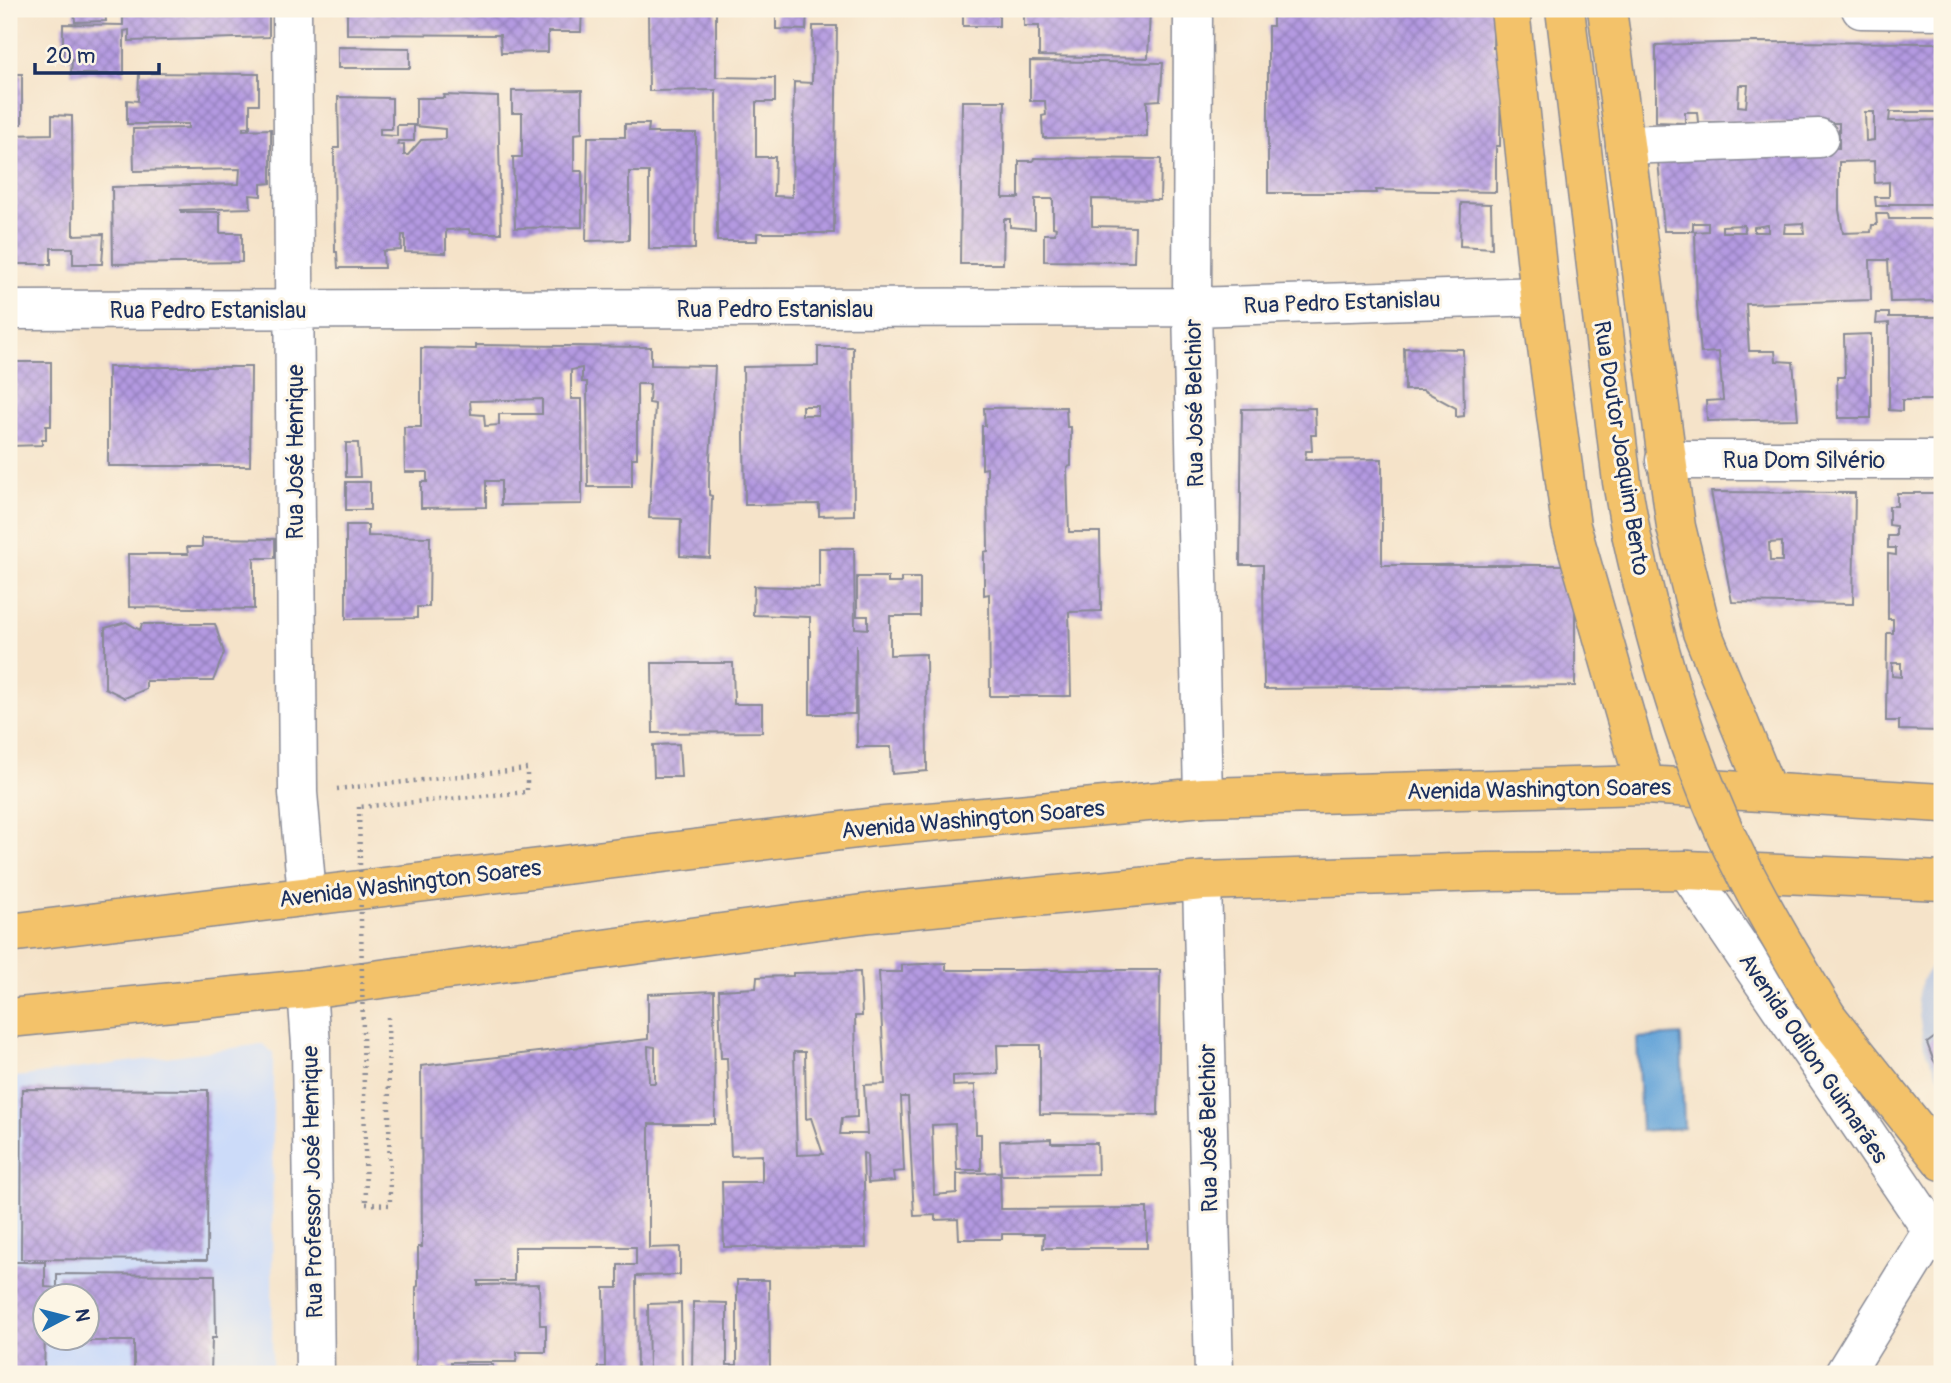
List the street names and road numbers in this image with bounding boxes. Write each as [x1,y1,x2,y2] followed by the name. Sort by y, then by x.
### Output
[1243,285,1441,320] street label: Rua Pedro Estanislau
[676,295,874,324] street label: Rua Pedro Estanislau
[109,296,307,325] street label: Rua Pedro Estanislau
[1179,318,1210,488] street label: Rua José Belchior
[1587,319,1656,577] street label: Rua Doutor Joaquim Bento
[281,364,310,539] street label: Rua José Henrique
[1723,446,1885,475] street label: Rua Dom Silvério
[1407,773,1671,806] street label: Avenida Washington Soares
[840,794,1106,845] street label: Avenida Washington Soares
[277,853,543,914] street label: Avenida Washington Soares
[1732,948,1895,1169] street label: Avenida Odilon Guimarães
[1193,1043,1224,1213] street label: Rua José Belchior
[296,1045,329,1319] street label: Rua Professor José Henrique

